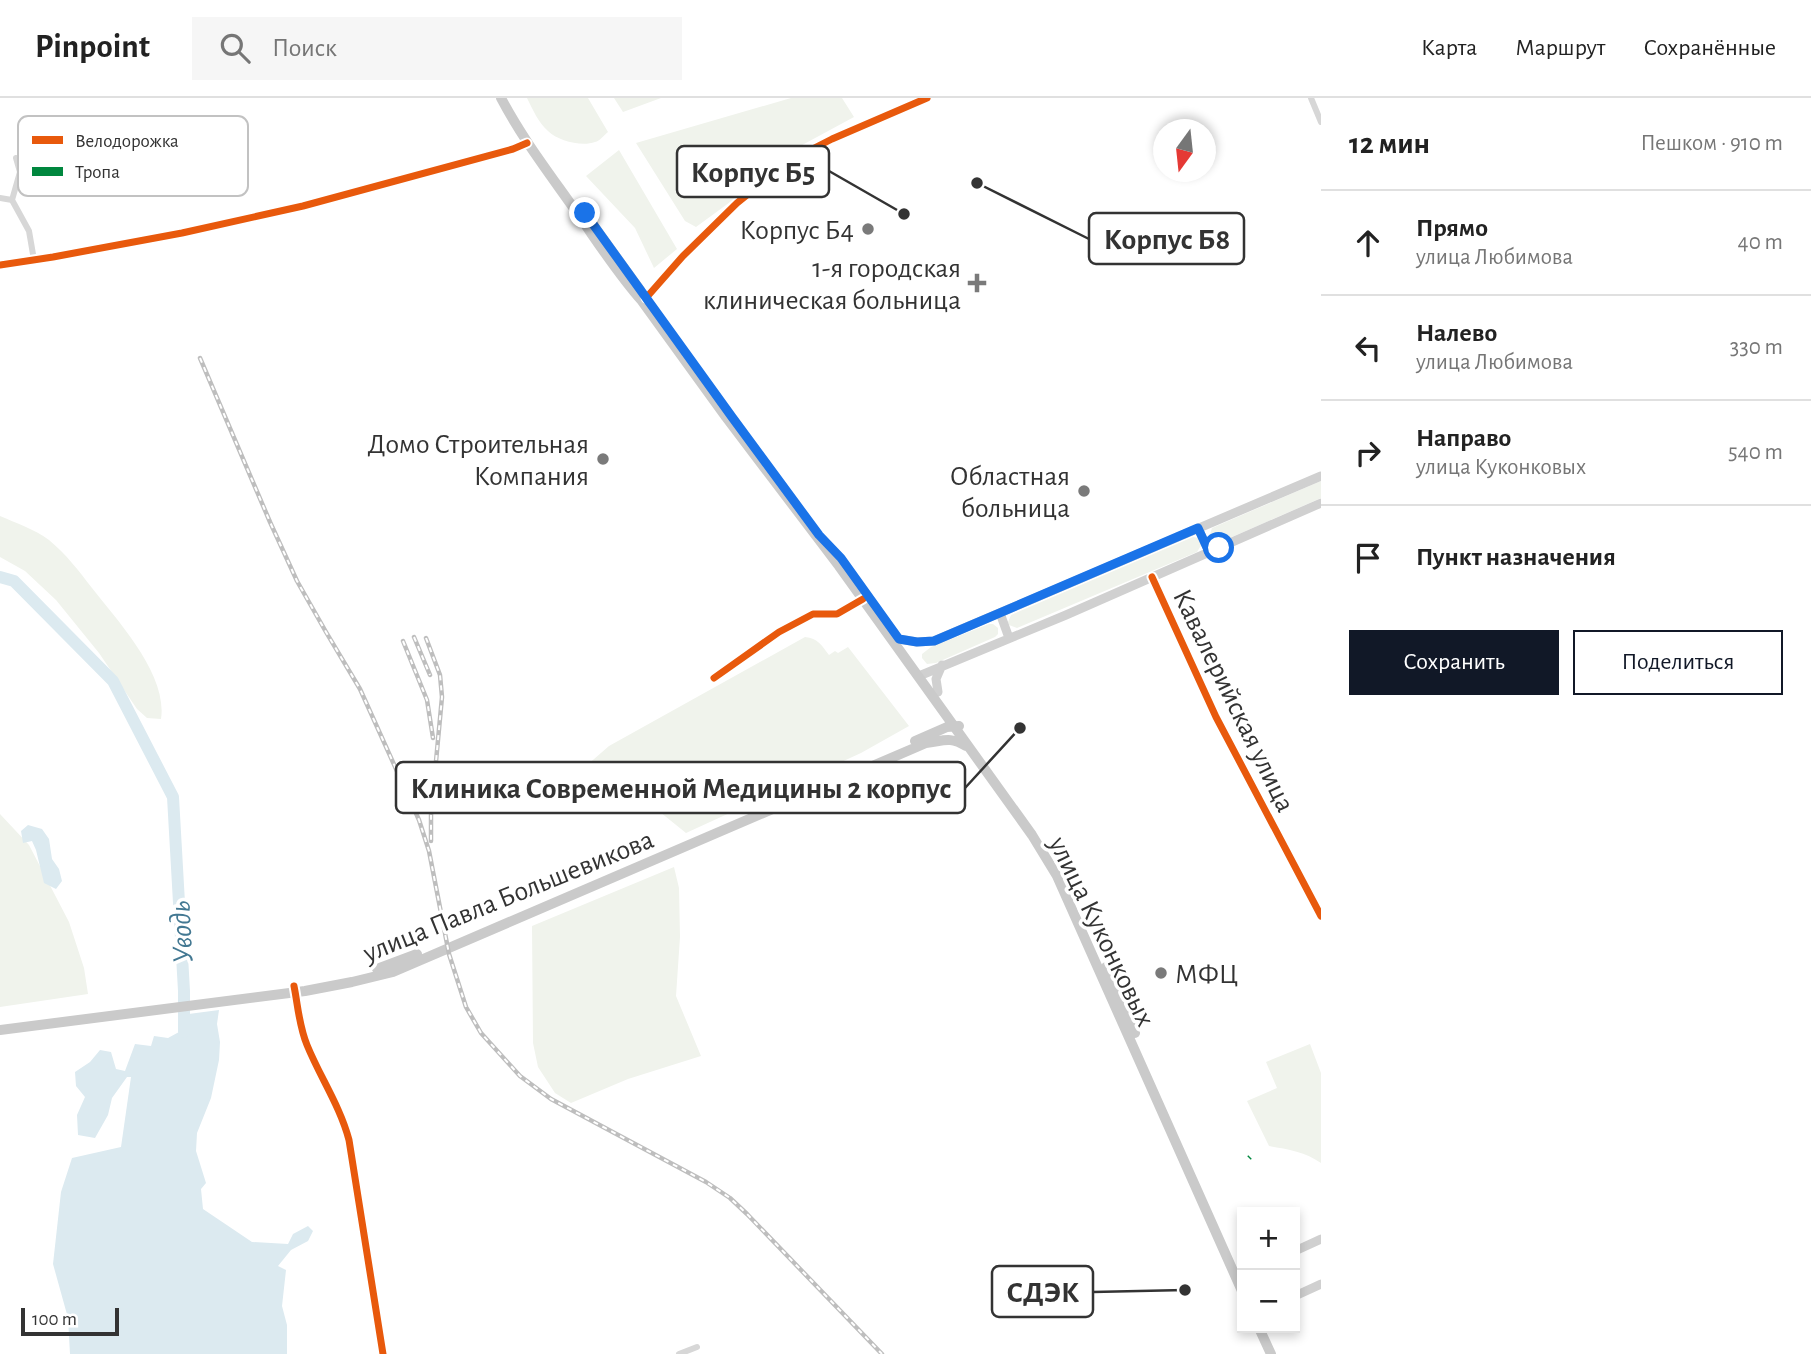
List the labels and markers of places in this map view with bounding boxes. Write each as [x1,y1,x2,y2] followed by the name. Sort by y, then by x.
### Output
[677,146,829,197] callout: Корпус Б5
[1089,213,1244,264] callout: Корпус Б8
[740,217,854,245] place label: Корпус Б4
[860,221,876,237] marker: Корпус Б4
[703,255,961,315] place label: 1-я городская клиническая больница
[967,273,987,293] marker: 1-я городская клиническая больница
[367,431,589,491] place label: Домо Строительная Компания
[595,451,611,467] marker: Домо Строительная Компания
[950,463,1070,523] place label: Областная больница
[1076,483,1092,499] marker: Областная больница
[396,762,965,813] callout: Клиника Современной Медицины 2 корпус
[1175,961,1238,989] place label: МФЦ
[1153,965,1169,981] marker: МФЦ
[992,1266,1093,1317] callout: СДЭК

